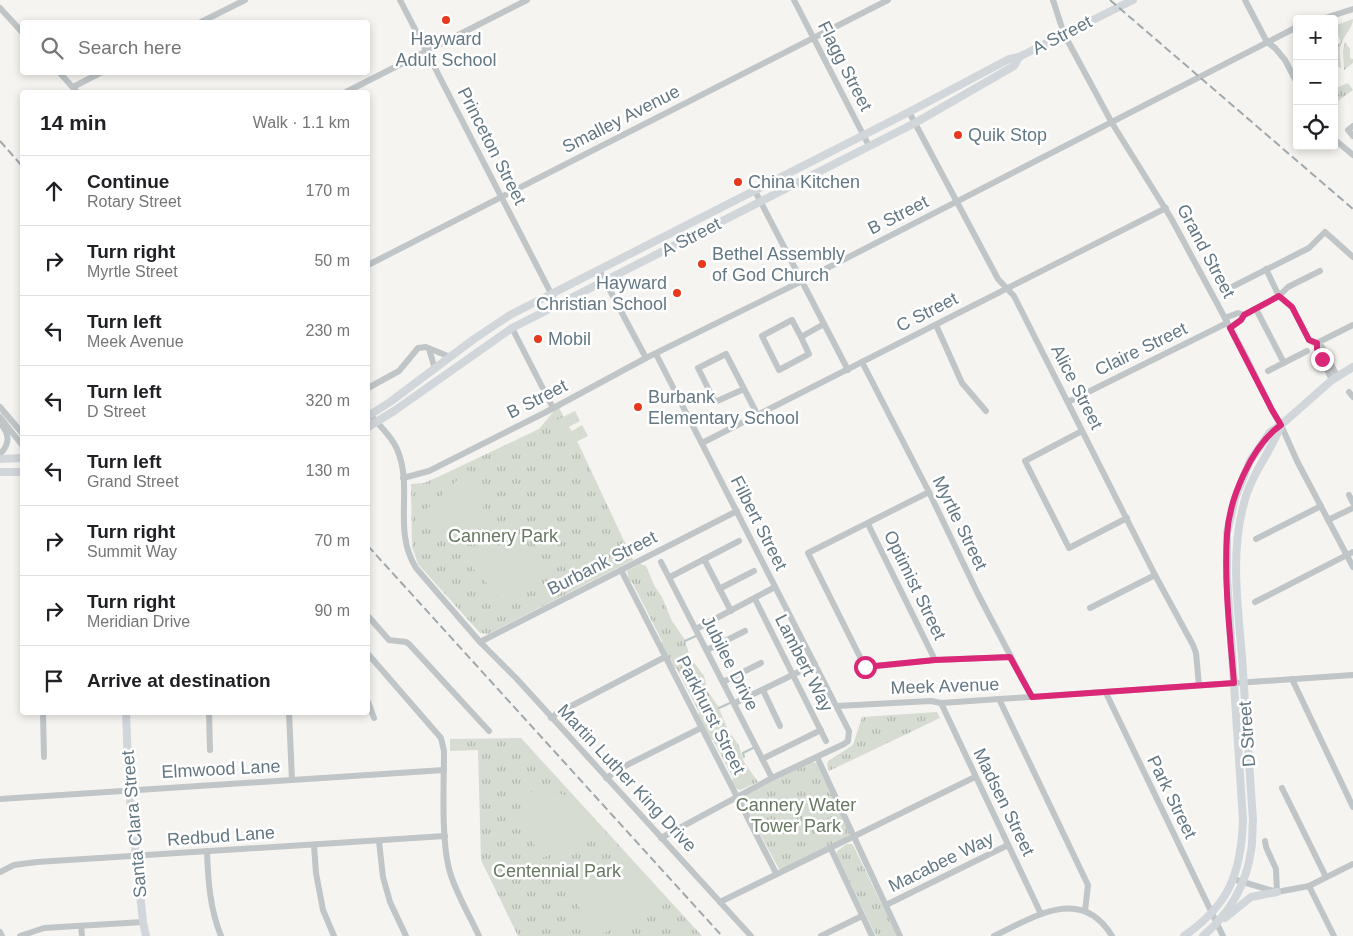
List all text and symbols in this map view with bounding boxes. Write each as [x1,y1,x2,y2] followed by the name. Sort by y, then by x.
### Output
[1029,12,1095,58] street label: A Street
[440,14,452,26] marker: Hayward Adult School
[1293,15,1338,150] map controls
[1293,15,1338,60] button: +
[814,18,876,114] street label: Flagg Street
[20,20,370,75] search box
[395,29,497,70] place label: Hayward Adult School
[38,34,66,62] icon: search
[78,37,182,58] text: Search here
[1293,60,1338,105] button: −
[559,81,683,157] street label: Smalley Avenue
[454,84,530,208] street label: Princeton Street
[1293,105,1338,150] button: locate
[40,111,107,134] text: 14 min
[253,114,350,131] text: Walk · 1.1 km
[968,125,1047,145] place label: Quik Stop
[952,129,964,141] marker: Quik Stop
[87,171,169,192] text: Continue
[748,172,860,192] place label: China Kitchen
[732,176,744,188] marker: China Kitchen
[40,177,68,205] icon: ahead
[306,182,350,199] text: 170 m
[864,191,932,239] street label: B Street
[87,193,181,210] text: Rotary Street
[1173,201,1239,301] street label: Grand Street
[658,214,724,260] street label: A Street
[87,241,175,262] text: Turn right
[712,244,845,285] place label: Bethel Assembly of God Church
[40,247,68,275] icon: right
[314,252,350,269] text: 50 m
[696,258,708,270] marker: Bethel Assembly of God Church
[87,263,178,280] text: Myrtle Street
[536,273,667,314] place label: Hayward Christian School
[671,287,683,299] marker: Hayward Christian School
[893,288,961,336] street label: C Street
[87,311,162,332] text: Turn left
[40,317,68,345] icon: left
[1092,318,1190,380] street label: Claire Street
[306,322,350,339] text: 230 m
[548,329,591,349] place label: Mobil
[87,333,184,350] text: Meek Avenue
[532,333,544,345] marker: Mobil
[1047,341,1107,433] street label: Alice Street
[1311,348,1334,371] route end
[503,375,571,423] street label: B Street
[87,381,162,402] text: Turn left
[40,387,68,415] icon: left
[648,387,799,428] place label: Burbank Elementary School
[306,392,350,409] text: 320 m
[632,401,644,413] marker: Burbank Elementary School
[87,403,146,420] text: D Street
[87,451,162,472] text: Turn left
[40,457,68,485] icon: left
[306,462,350,479] text: 130 m
[87,473,179,490] text: Grand Street
[727,473,791,573] street label: Filbert Street
[929,473,991,573] street label: Myrtle Street
[87,521,175,542] text: Turn right
[448,526,559,546] park label: Cannery Park
[40,527,68,555] icon: right
[544,527,660,599] street label: Burbank Street
[880,527,950,643] street label: Optimist Street
[314,532,350,549] text: 70 m
[87,543,177,560] text: Summit Way
[87,591,175,612] text: Turn right
[40,597,68,625] icon: right
[314,602,350,619] text: 90 m
[771,611,837,715] street label: Lambert Way
[697,612,763,714] street label: Jubilee Drive
[87,613,190,630] text: Meridian Drive
[673,653,749,777] street label: Parkhurst Street
[854,656,877,679] route start
[40,667,68,695] icon: arrive
[87,670,271,691] text: Arrive at destination
[890,674,1000,698] street label: Meek Avenue
[554,700,700,856] street label: Martin Luther King Drive
[1235,700,1259,768] street label: D Street
[969,745,1039,859] street label: Madsen Street
[118,749,150,899] street label: Santa Clara Street
[1143,752,1201,842] street label: Park Street
[161,756,281,782] street label: Elmwood Lane
[736,795,856,836] park label: Cannery Water Tower Park
[166,822,276,850] street label: Redbud Lane
[885,828,997,896] street label: Macabee Way
[493,861,622,881] park label: Centennial Park

